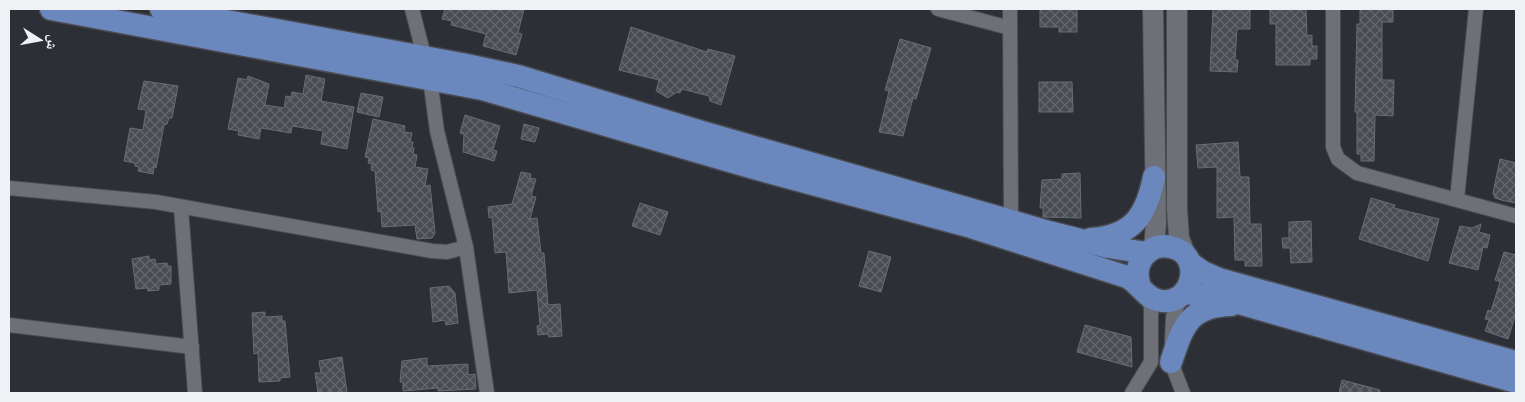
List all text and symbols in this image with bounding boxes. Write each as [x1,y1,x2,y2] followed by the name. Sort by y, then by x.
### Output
[15,15,65,65] north arrow
[42,33,60,51] text: ش

